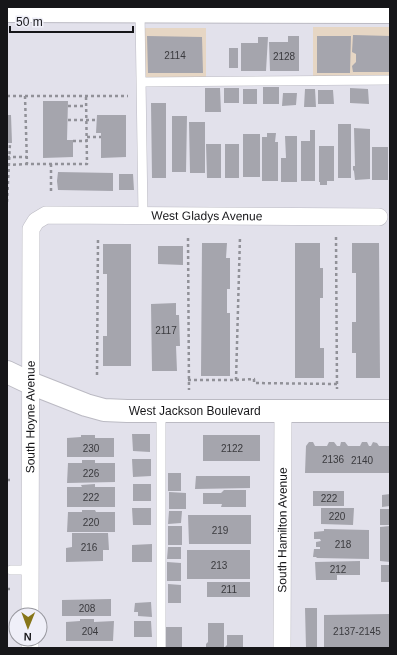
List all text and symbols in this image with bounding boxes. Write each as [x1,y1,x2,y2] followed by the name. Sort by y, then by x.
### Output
[10,8,133,34] scale bar
[16,15,43,29] text: 50 m
[164,50,186,61] house number: 2114
[273,51,296,62] house number: 2128
[151,209,263,223] street label: West Gladys Avenue
[155,325,177,336] house number: 2117
[23,360,38,473] street label: South Hoyne Avenue
[129,404,261,418] street label: West Jackson Boulevard
[83,443,100,454] house number: 230
[221,443,244,454] house number: 2122
[322,454,345,465] house number: 2136
[351,455,374,466] house number: 2140
[275,467,290,593] street label: South Hamilton Avenue
[83,468,100,479] house number: 226
[83,492,100,503] house number: 222
[321,493,338,504] house number: 222
[329,511,346,522] house number: 220
[83,517,100,528] house number: 220
[212,525,229,536] house number: 219
[335,539,352,550] house number: 218
[81,542,98,553] house number: 216
[211,560,228,571] house number: 213
[330,564,347,575] house number: 212
[221,584,237,595] house number: 211
[79,603,96,614] house number: 208
[8,607,48,647] north arrow
[82,626,99,637] house number: 204
[333,626,381,637] house number: 2137-2145
[24,631,32,643] text: N

